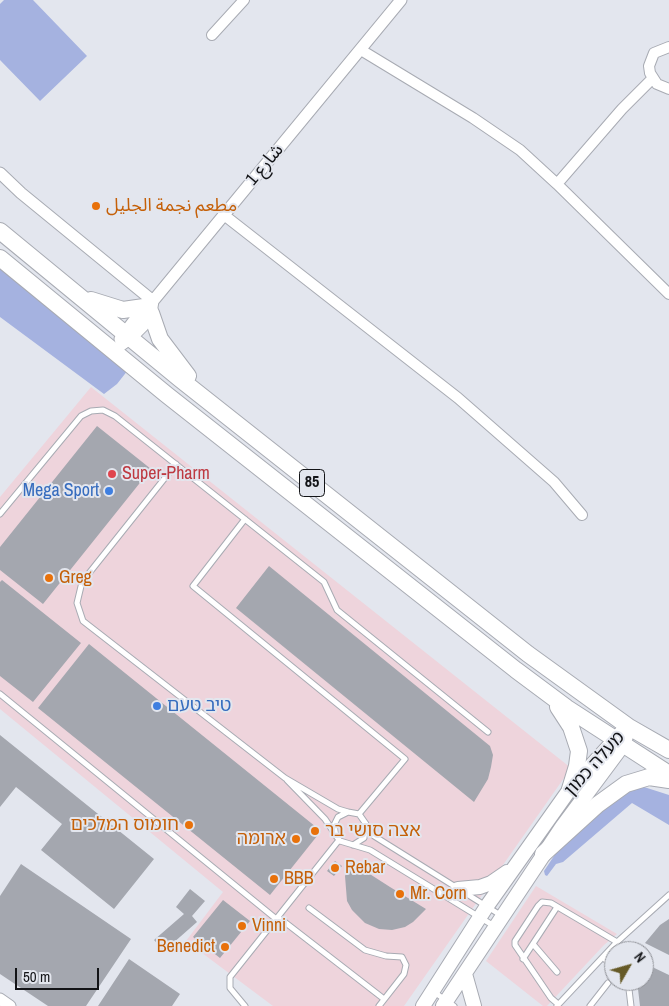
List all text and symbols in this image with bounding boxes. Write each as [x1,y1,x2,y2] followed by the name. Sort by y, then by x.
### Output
[241,140,289,190] street label: شارع 1
[106,195,237,217] place label: مطعم نجمة الجليل
[90,200,102,212] marker: مطعم نجمة الجليل
[122,463,210,485] place label: Super-Pharm
[106,468,118,480] marker: Super-Pharm
[300,469,324,496] road number: 85
[23,480,99,502] place label: Mega Sport
[103,485,115,497] marker: Mega Sport
[59,567,92,589] place label: Greg
[43,572,55,584] marker: Greg
[167,695,231,717] place label: טיב טעם
[151,700,163,712] marker: טיב טעם
[560,727,630,801] street label: מעלה כמון
[70,814,179,836] place label: חומוס המלכים
[183,819,195,831] marker: חומוס המלכים
[325,820,421,842] place label: אצה סושי בר
[309,825,321,837] marker: אצה סושי בר
[237,828,286,850] place label: ארומה
[290,833,302,845] marker: ארומה
[345,857,385,879] place label: Rebar
[329,862,341,874] marker: Rebar
[284,868,314,890] place label: BBB
[268,873,280,885] marker: BBB
[410,883,467,905] place label: Mr. Corn
[394,888,406,900] marker: Mr. Corn
[252,915,286,937] place label: Vinni
[236,920,248,932] marker: Vinni
[157,936,215,958] place label: Benedict
[219,941,231,953] marker: Benedict
[604,941,654,991] north arrow
[630,949,650,966] text: N
[18,958,101,990] scale bar
[23,966,50,987] text: 50 m

